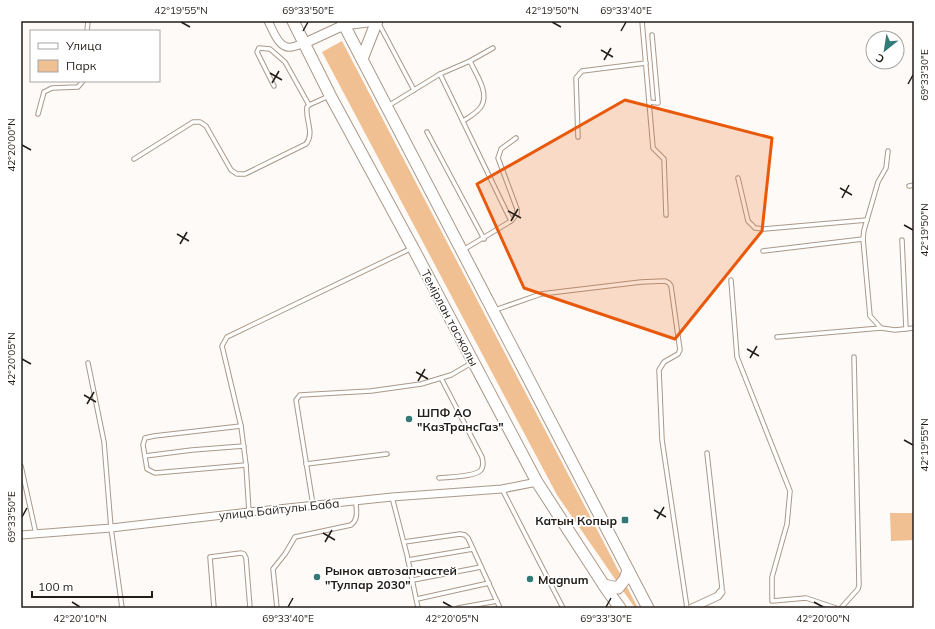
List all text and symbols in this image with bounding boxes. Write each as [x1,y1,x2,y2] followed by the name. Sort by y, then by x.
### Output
[154,4,208,17] text: 42°19'55"N
[282,4,334,17] text: 69°33'50"E
[525,4,579,17] text: 42°19'50"N
[600,4,652,17] text: 69°33'40"E
[30,30,160,82] legend
[865,30,905,70] north arrow
[65,38,102,53] text: Улица
[918,49,931,101] text: 69°33'30"E
[873,50,887,67] text: С
[66,58,97,73] text: Парк
[5,118,18,172] text: 42°20'00"N
[918,203,931,257] text: 42°19'50"N
[418,267,482,369] street label: Темірлан тасжолы
[5,332,18,386] text: 42°20'05"N
[417,405,504,434] place label: ШПФ АО "КазТрансГаз"
[404,414,414,424] marker: ШПФ АО "КазТрансГаз"
[918,418,931,472] text: 42°19'55"N
[5,491,18,543] text: 69°33'50"E
[218,495,340,523] street label: улица Байтулы Баба
[535,513,617,528] place label: Катын Копыр
[620,515,630,525] marker: Катын Копыр
[325,563,457,592] place label: Рынок автозапчастей "Тулпар 2030"
[312,572,322,582] marker: Рынок автозапчастей "Тулпар 2030"
[538,572,589,587] place label: Magnum
[32,573,152,599] scale bar
[525,574,535,584] marker: Magnum
[38,579,73,594] text: 100 m
[53,612,107,625] text: 42°20'10"N
[262,612,314,625] text: 69°33'40"E
[425,612,479,625] text: 42°20'05"N
[580,612,632,625] text: 69°33'30"E
[796,612,850,625] text: 42°20'00"N

